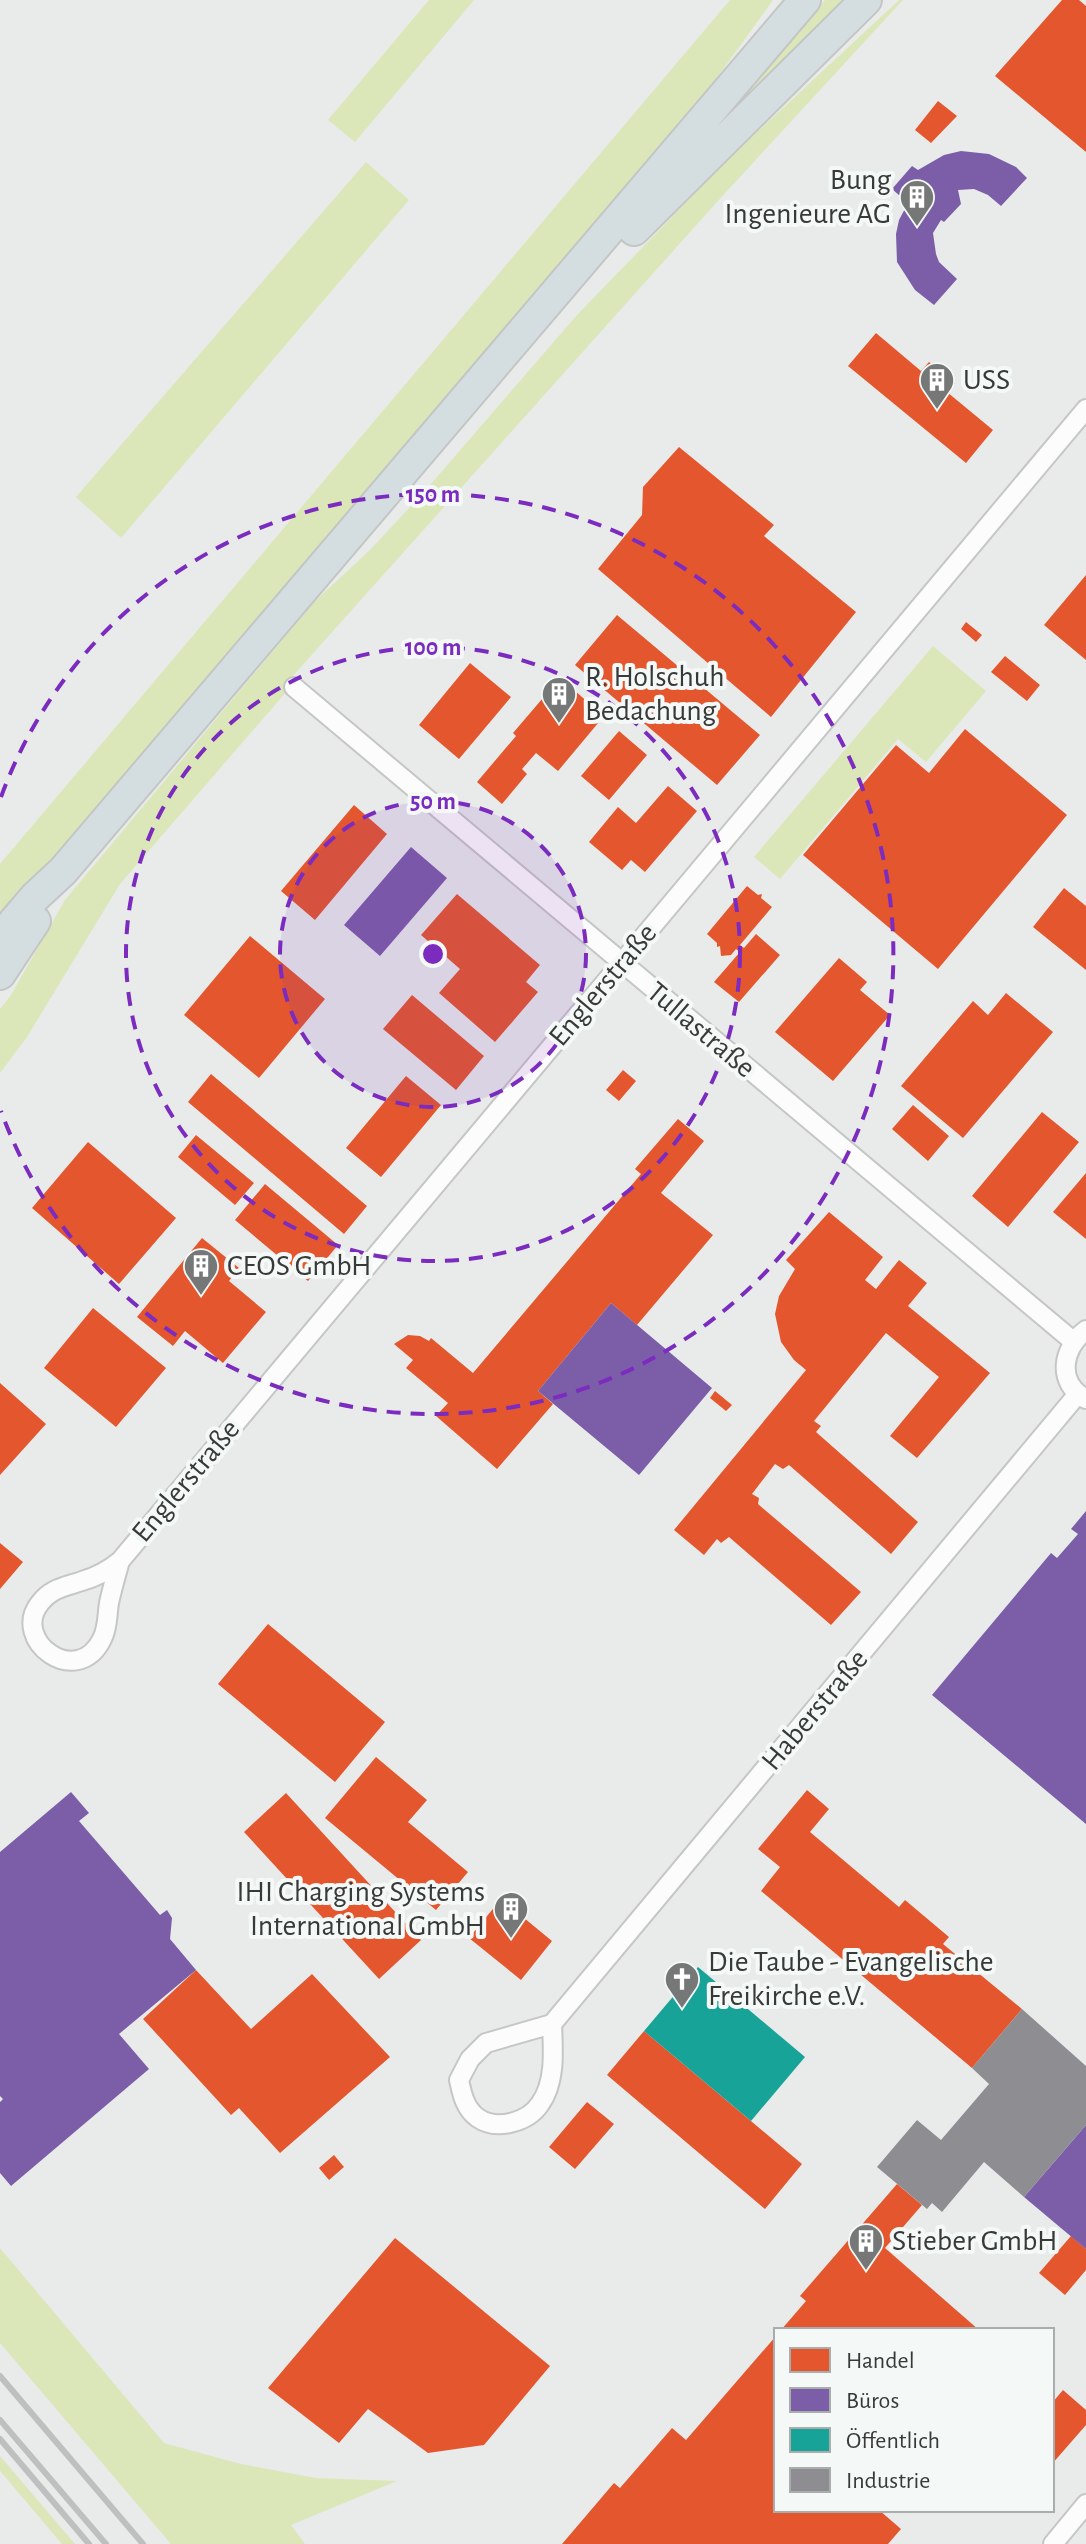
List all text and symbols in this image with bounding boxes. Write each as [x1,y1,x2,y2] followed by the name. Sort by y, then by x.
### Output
[724,165,891,229] place label: Bung Ingenieure AG
[898,178,936,228] building icon: Bung Ingenieure AG
[918,361,956,411] building icon: USS
[963,365,1010,395] place label: USS
[406,483,460,507] text: 150 m
[405,636,461,660] text: 100 m
[585,662,725,726] place label: R. Holschuh Bedachung
[540,675,578,725] building icon: R. Holschuh Bedachung
[410,790,456,814] text: 50 m
[543,918,663,1052] street label: Englerstraße
[419,940,447,968] centre of rings
[641,976,761,1084] street label: Tullastraße
[182,1247,220,1297] building icon: CEOS GmbH
[227,1251,371,1281] place label: CEOS GmbH
[126,1414,246,1548] street label: Englerstraße
[756,1644,874,1776] street label: Haberstraße
[237,1877,485,1941] place label: IHI Charging Systems International GmbH
[492,1890,530,1940] building icon: IHI Charging Systems International GmbH
[708,1947,994,2011] place label: Die Taube - Evangelische Freikirche e.V.
[663,1960,701,2010] church icon: Die Taube - Evangelische Freikirche e.V.
[847,2222,885,2272] building icon: Stieber GmbH
[892,2226,1057,2256] place label: Stieber GmbH
[774,2328,1054,2512] legend
[846,2349,915,2373] text: Handel
[846,2389,899,2413] text: Büros
[846,2428,940,2453] text: Öffentlich
[846,2469,930,2493] text: Industrie

